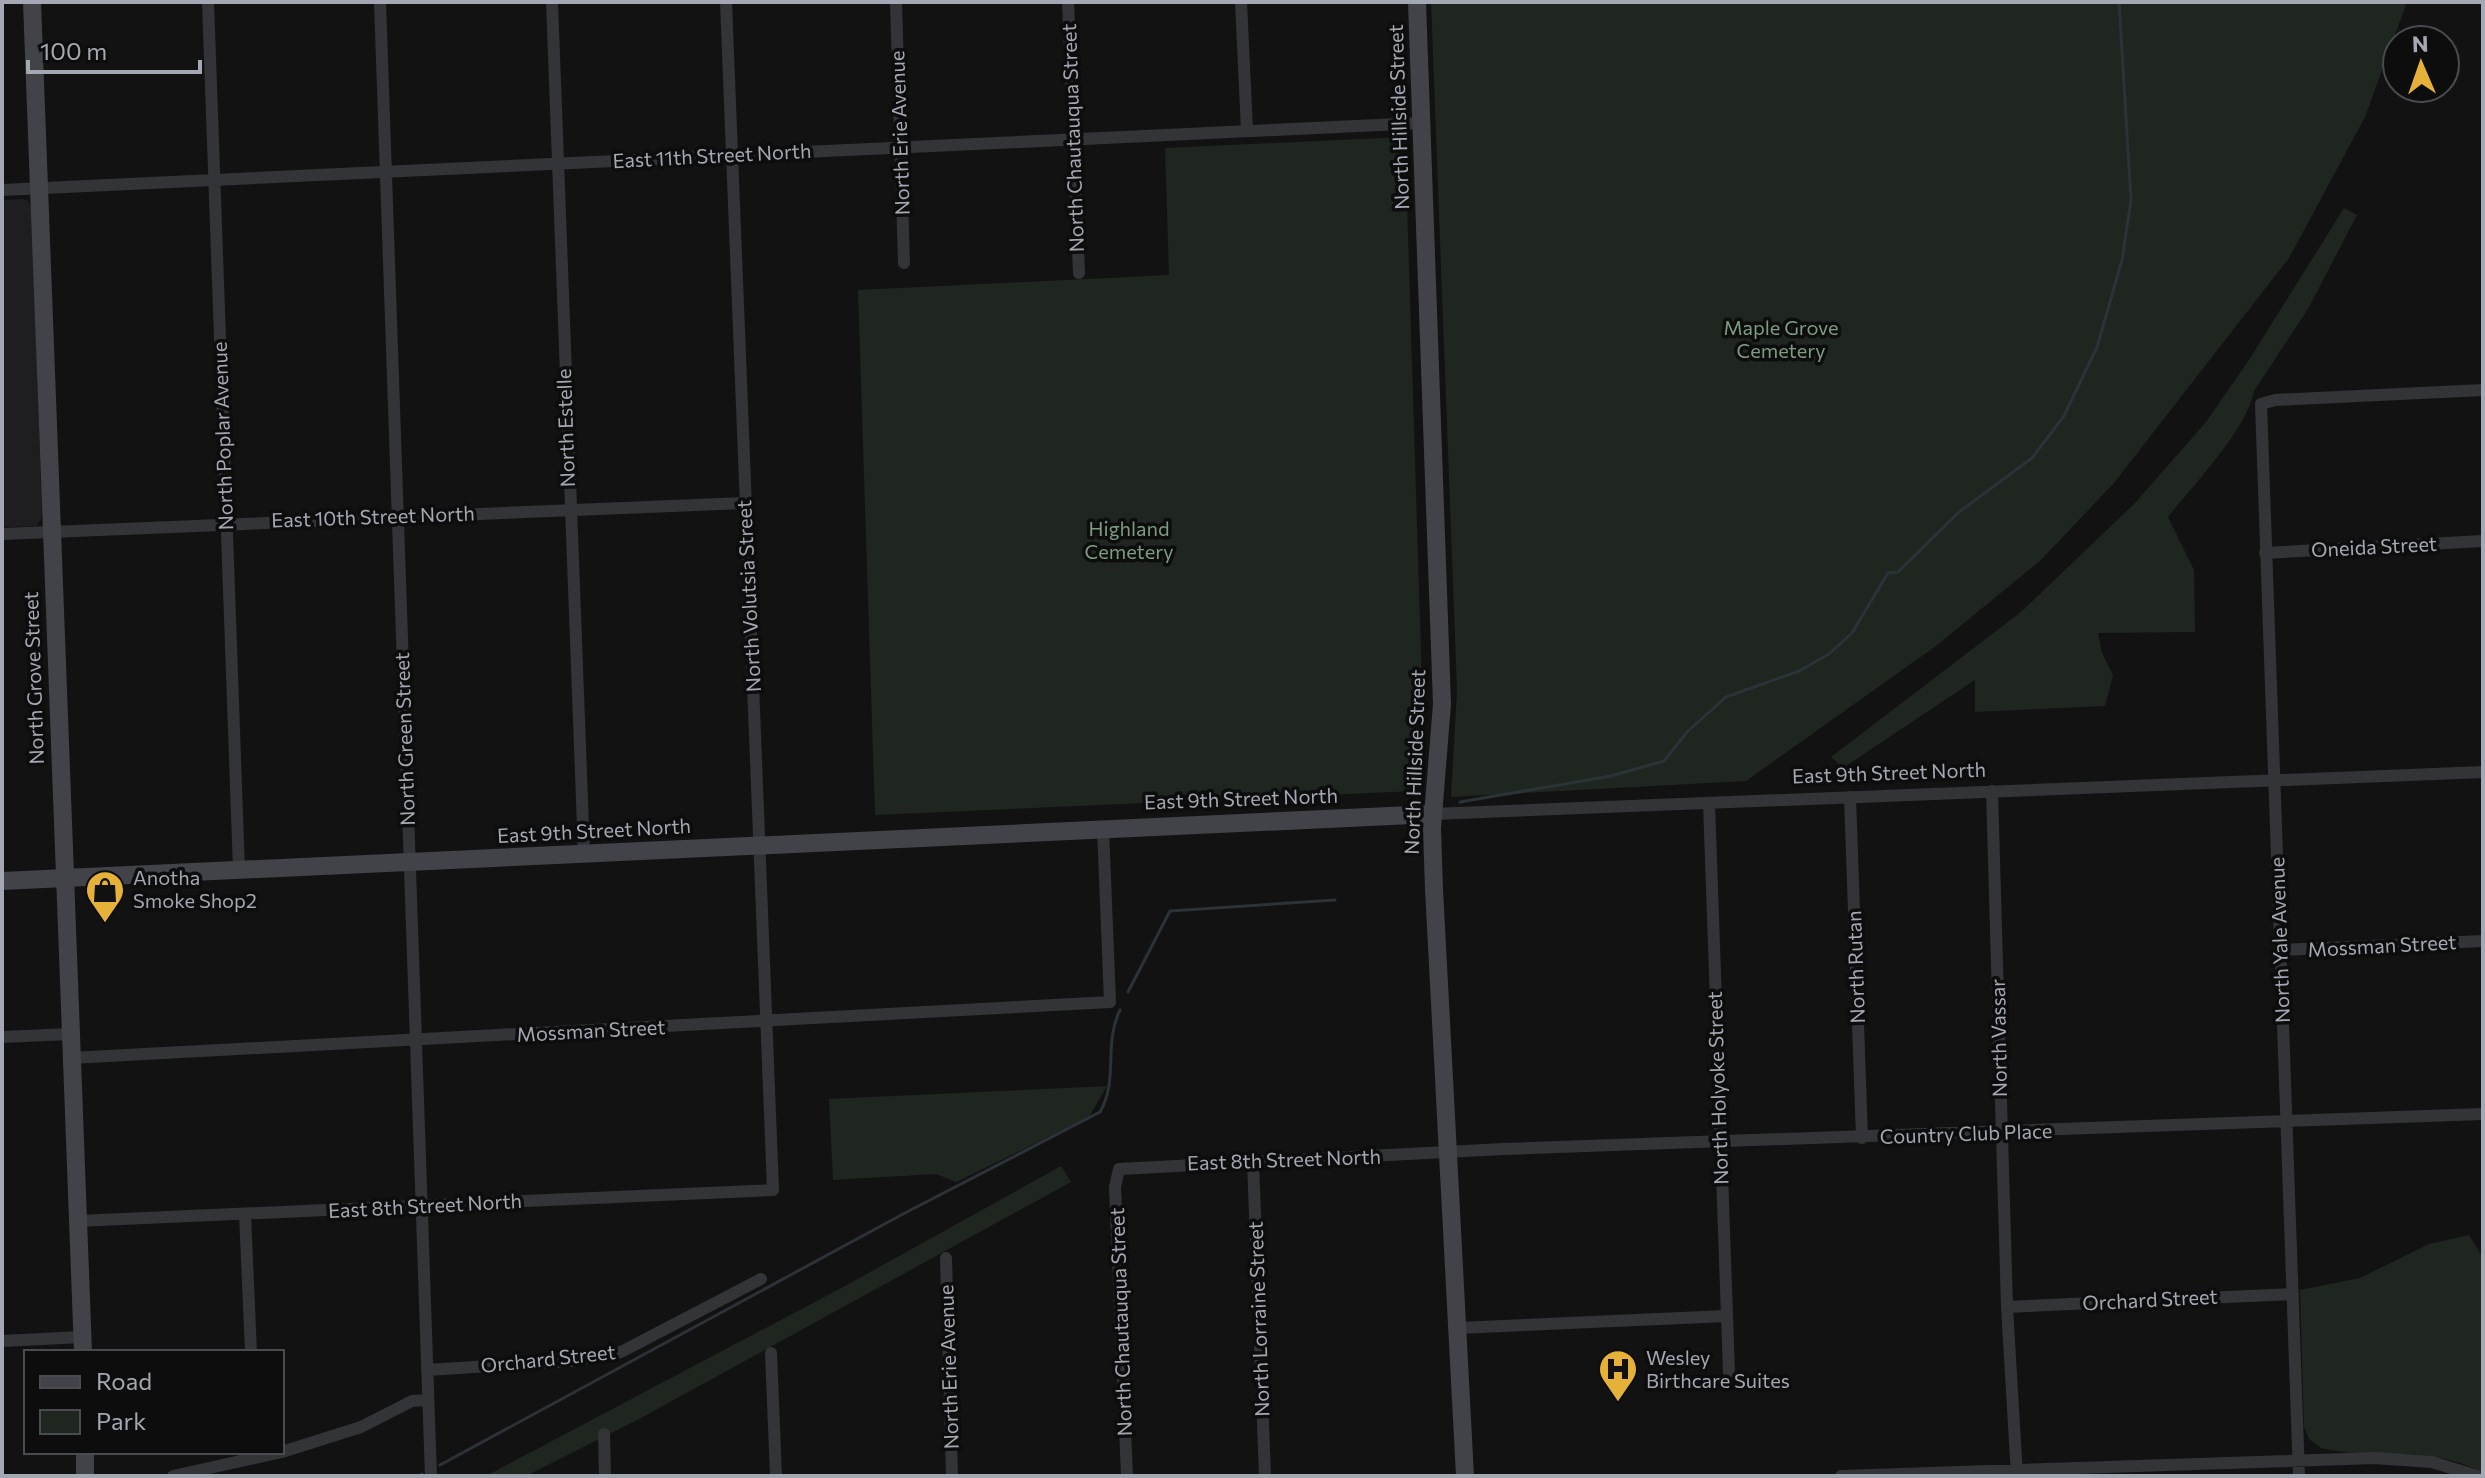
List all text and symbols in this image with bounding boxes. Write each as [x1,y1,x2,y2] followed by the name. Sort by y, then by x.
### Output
[1056,23,1088,253] street label: North Chautauqua Street
[28,24,200,74] scale bar
[1383,24,1413,210] street label: North Hillside Street
[2381,24,2461,104] north arrow
[2412,30,2429,57] text: N
[40,36,107,65] text: 100 m
[884,50,914,216] street label: North Erie Avenue
[612,138,812,172] street label: East 11th Street North
[1723,315,1839,362] park label: Maple Grove Cemetery
[207,341,237,531] street label: North Poplar Avenue
[551,368,579,488] street label: North Estelle
[731,499,765,693] street label: North Volutsia Street
[271,500,475,532] street label: East 10th Street North
[1084,516,1174,563] park label: Highland Cemetery
[2310,531,2437,561] street label: Oneida Street
[18,591,48,765] street label: North Grove Street
[389,652,419,826] street label: North Green Street
[1399,669,1429,855] street label: North Hillside Street
[1792,757,1986,787] street label: East 9th Street North
[1144,783,1338,813] street label: East 9th Street North
[496,813,691,847] street label: East 9th Street North
[2264,857,2294,1023] street label: North Yale Avenue
[133,865,257,912] place label: Anotha Smoke Shop2
[84,869,126,924] shop icon: Anotha Smoke Shop2
[1841,910,1869,1024] street label: North Rutan
[2307,929,2457,961] street label: Mossman Street
[1985,979,2011,1097] street label: North Vassar
[1702,991,1732,1185] street label: North Holyoke Street
[516,1014,666,1046] street label: Mossman Street
[1879,1118,2053,1148] street label: Country Club Place
[1187,1144,1381,1174] street label: East 8th Street North
[327,1188,522,1222] street label: East 8th Street North
[1104,1207,1136,1437] street label: North Chautauqua Street
[1243,1221,1273,1417] street label: North Lorraine Street
[2082,1283,2218,1315] street label: Orchard Street
[933,1284,963,1450] street label: North Erie Avenue
[479,1339,616,1377] street label: Orchard Street
[1646,1345,1790,1392] place label: Wesley Birthcare Suites
[1597,1348,1639,1403] hospital icon: Wesley Birthcare Suites
[24,1350,284,1454] legend
[96,1366,152,1395] text: Road
[96,1406,146,1435] text: Park

